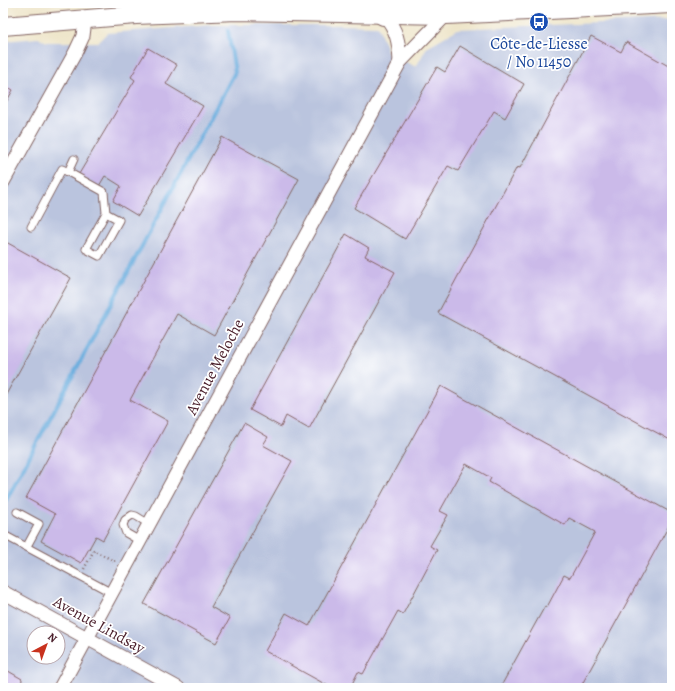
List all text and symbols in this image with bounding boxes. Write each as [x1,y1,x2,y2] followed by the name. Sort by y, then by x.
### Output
[528,11,550,33] bus stop icon: Côte-de-Liesse / No 11450
[490,33,588,73] place label: Côte-de-Liesse / No 11450
[180,315,249,420] street label: Avenue Meloche
[48,590,149,660] street label: Avenue Lindsay
[26,625,66,665] north arrow
[44,630,60,646] text: N

